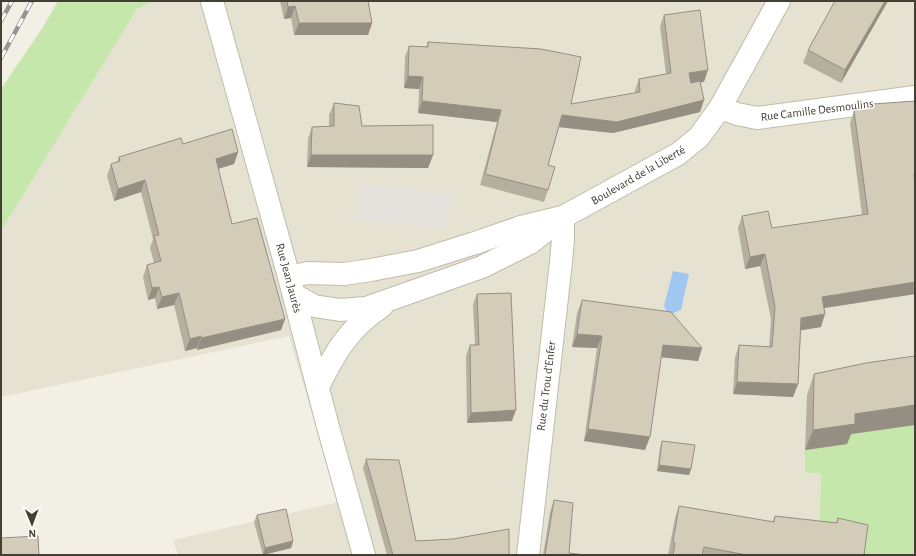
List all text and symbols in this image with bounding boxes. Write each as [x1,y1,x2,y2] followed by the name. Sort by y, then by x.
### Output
[760,97,874,123] street label: Rue Camille Desmoulins
[589,143,687,207] street label: Boulevard de la Liberté
[274,242,304,314] street label: Rue Jean Jaurès
[535,340,557,431] street label: Rue du Trou d'Enfer
[12,504,52,544] north arrow
[28,528,36,539] text: N

